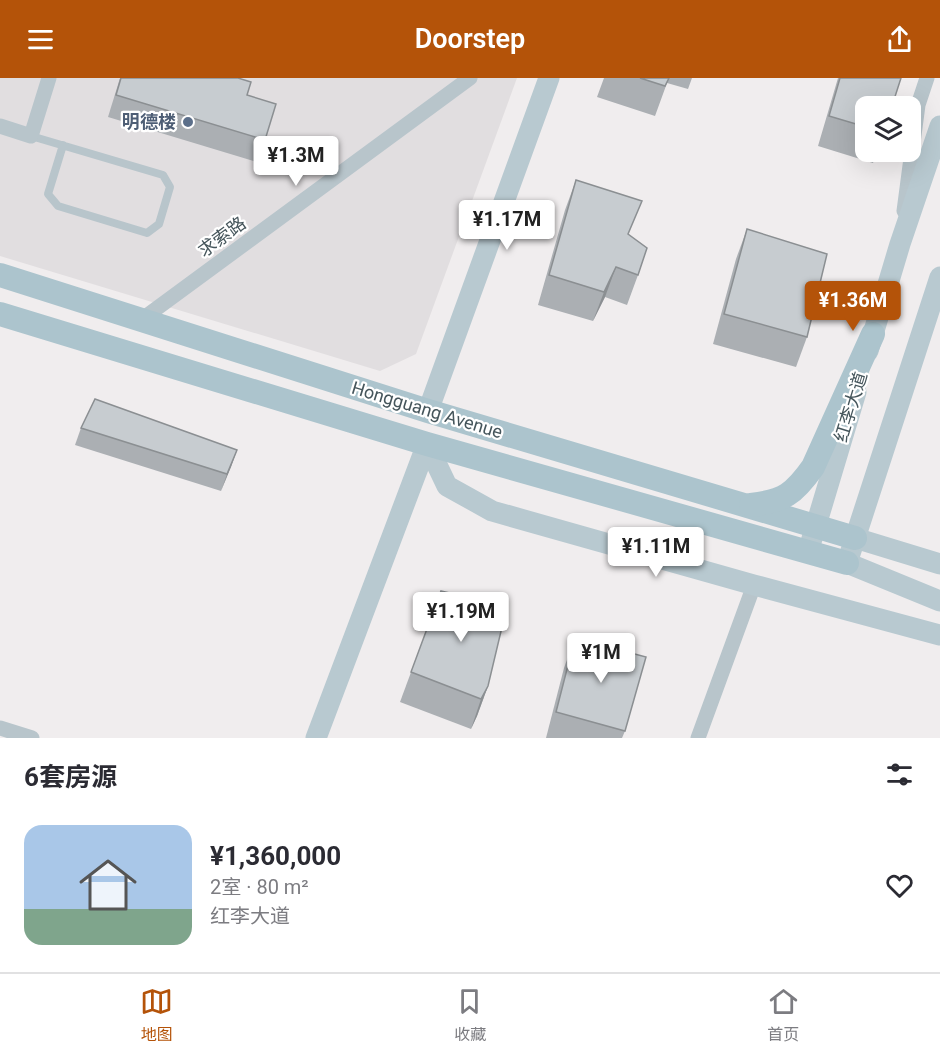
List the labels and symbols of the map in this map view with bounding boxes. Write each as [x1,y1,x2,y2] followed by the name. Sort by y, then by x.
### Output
[122,111,176,132] place label: 明德楼
[181,115,195,129] marker: 明德楼
[254,136,338,187] pin: ¥1.3M
[458,200,556,251] pin: ¥1.17M
[194,212,250,261] street label: 求索路
[804,281,902,332] pin: ¥1.36M
[830,369,871,444] street label: 红李大道
[349,377,505,442] street label: Hongguang Avenue
[607,527,705,578] pin: ¥1.11M
[412,592,510,643] pin: ¥1.19M
[572,633,630,684] pin: ¥1M

